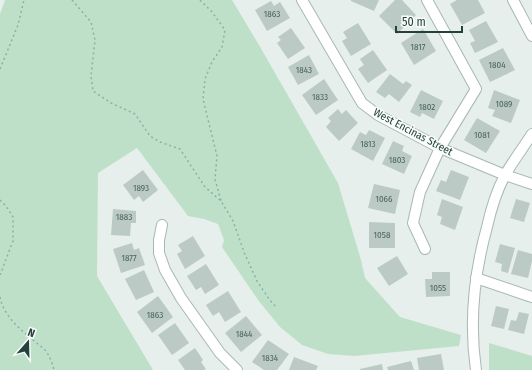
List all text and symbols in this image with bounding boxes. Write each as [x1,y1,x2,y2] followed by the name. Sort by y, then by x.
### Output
[396,8,462,34] scale bar
[264,9,280,19] house number: 1863
[402,15,426,29] text: 50 m
[411,42,426,52] house number: 1817
[488,60,506,70] house number: 1804
[296,65,312,75] house number: 1843
[312,92,328,102] house number: 1833
[496,99,512,109] house number: 1089
[419,102,435,112] house number: 1802
[371,106,455,159] street label: West Encinas Street
[474,130,490,140] house number: 1081
[360,139,376,149] house number: 1813
[389,155,405,165] house number: 1803
[133,183,149,193] house number: 1893
[375,194,393,204] house number: 1066
[116,212,132,222] house number: 1883
[374,230,391,240] house number: 1058
[121,253,137,263] house number: 1877
[430,283,446,293] house number: 1055
[147,310,163,320] house number: 1863
[8,322,48,362] north arrow
[26,326,37,340] text: N
[236,329,253,339] house number: 1844
[262,353,279,363] house number: 1834

